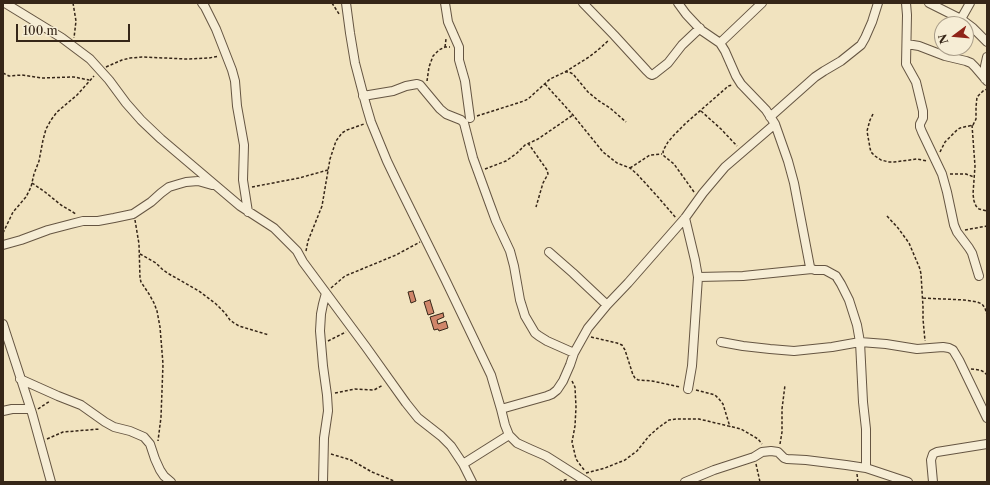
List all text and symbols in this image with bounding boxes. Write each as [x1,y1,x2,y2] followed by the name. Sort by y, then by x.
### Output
[18,16,132,42] scale bar
[934,16,974,56] north arrow
[23,23,58,38] text: 100 m
[935,33,951,46] text: N

